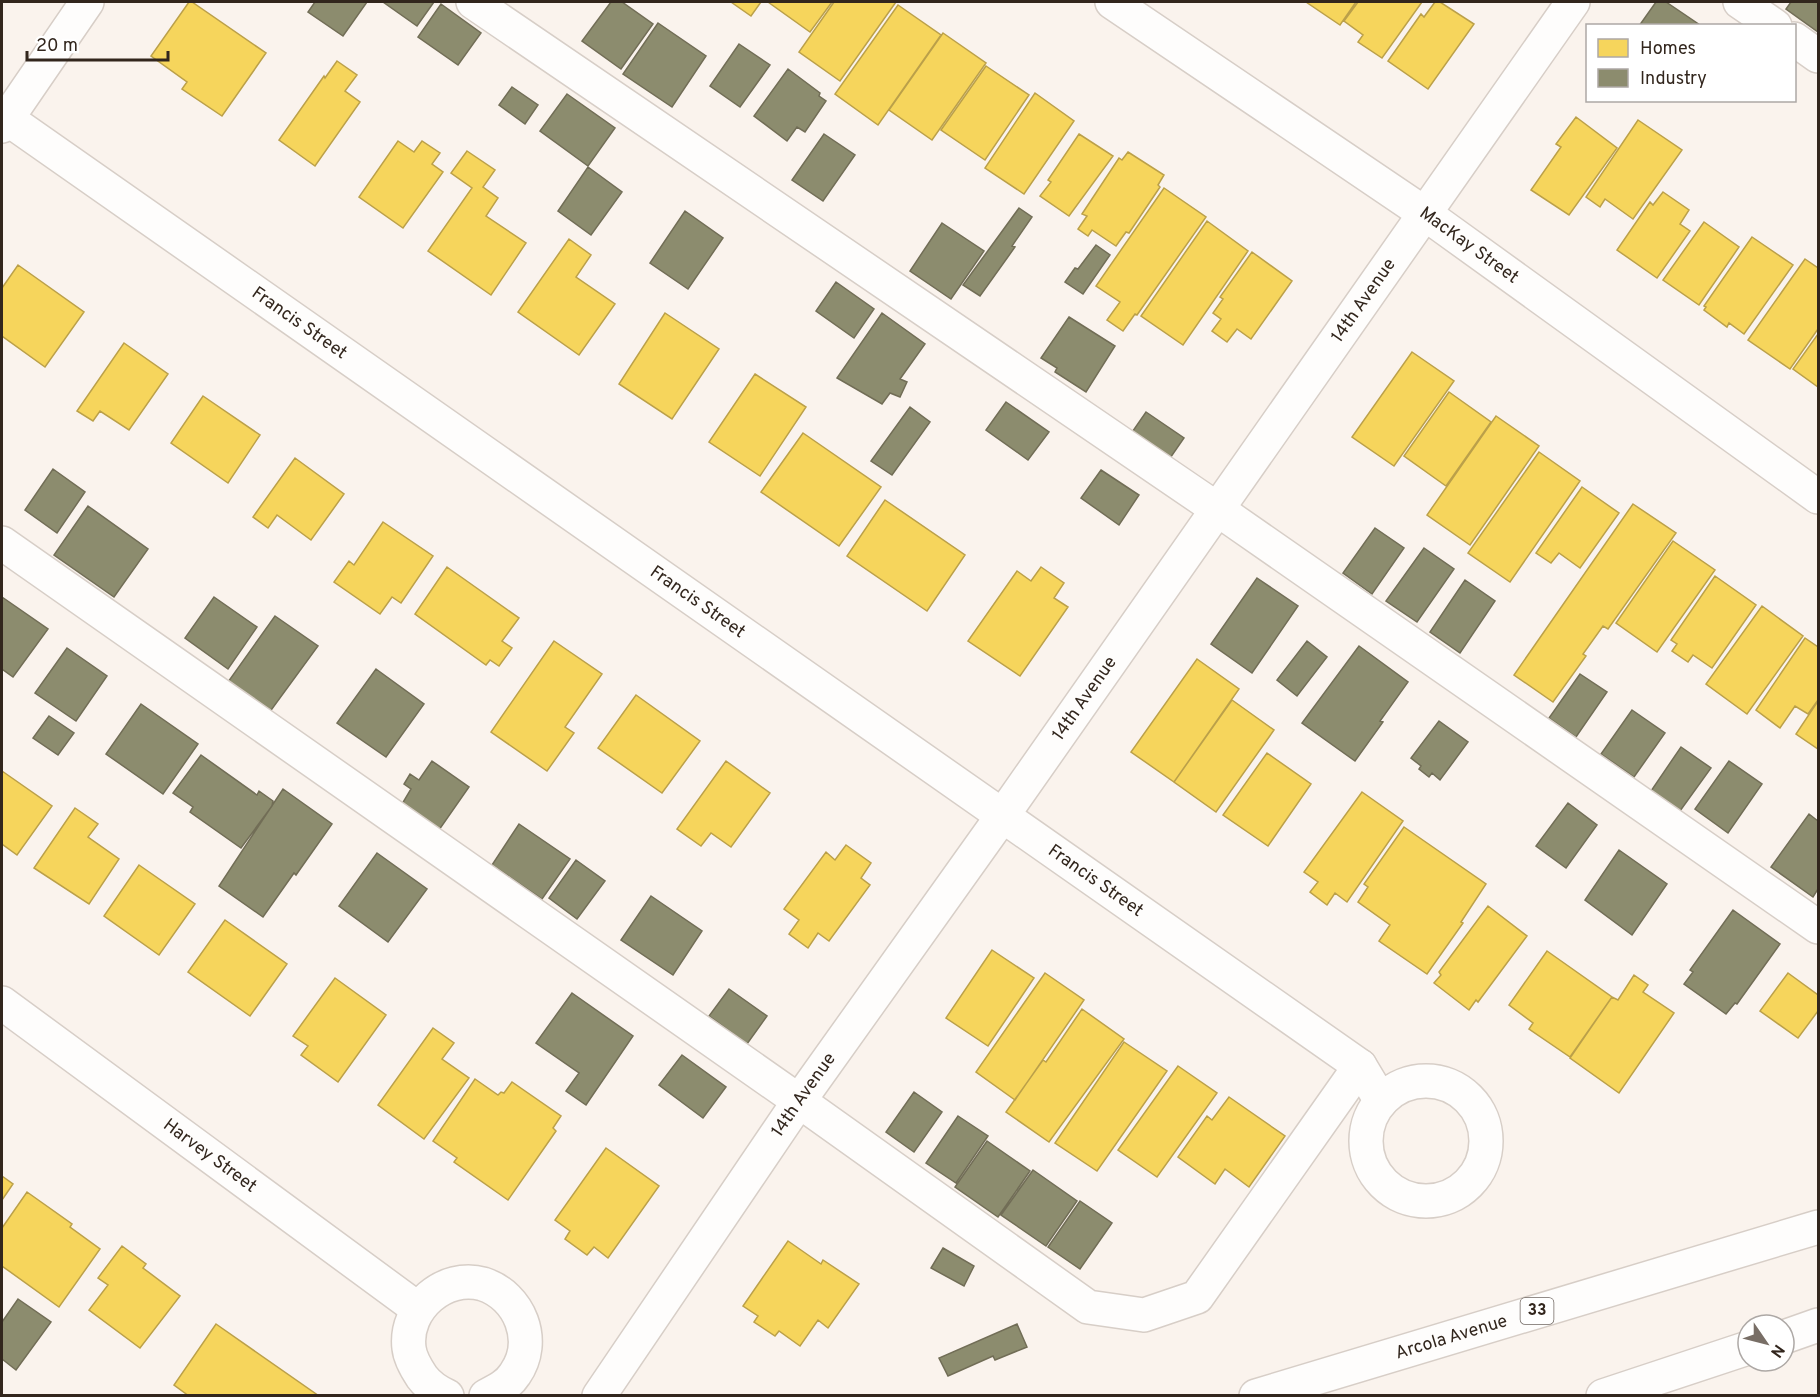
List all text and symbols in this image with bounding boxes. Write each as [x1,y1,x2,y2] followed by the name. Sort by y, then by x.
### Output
[27,24,168,62] scale bar
[1586,24,1796,102] legend
[36,35,78,58] text: 20 m
[1640,38,1696,61] text: Homes
[1640,68,1707,91] text: Industry
[1415,202,1523,289] street label: MacKay Street
[1326,254,1401,347] street label: 14th Avenue
[247,282,352,365] street label: Francis Street
[645,561,750,643] street label: Francis Street
[1047,652,1122,745] street label: 14th Avenue
[1043,839,1148,922] street label: Francis Street
[766,1048,841,1142] street label: 14th Avenue
[158,1114,261,1198] street label: Harvey Street
[1520,1298,1554,1324] road number: 33
[1393,1310,1510,1365] street label: Arcola Avenue
[1736,1313,1796,1373] north arrow
[1765,1340,1788,1361] text: N

